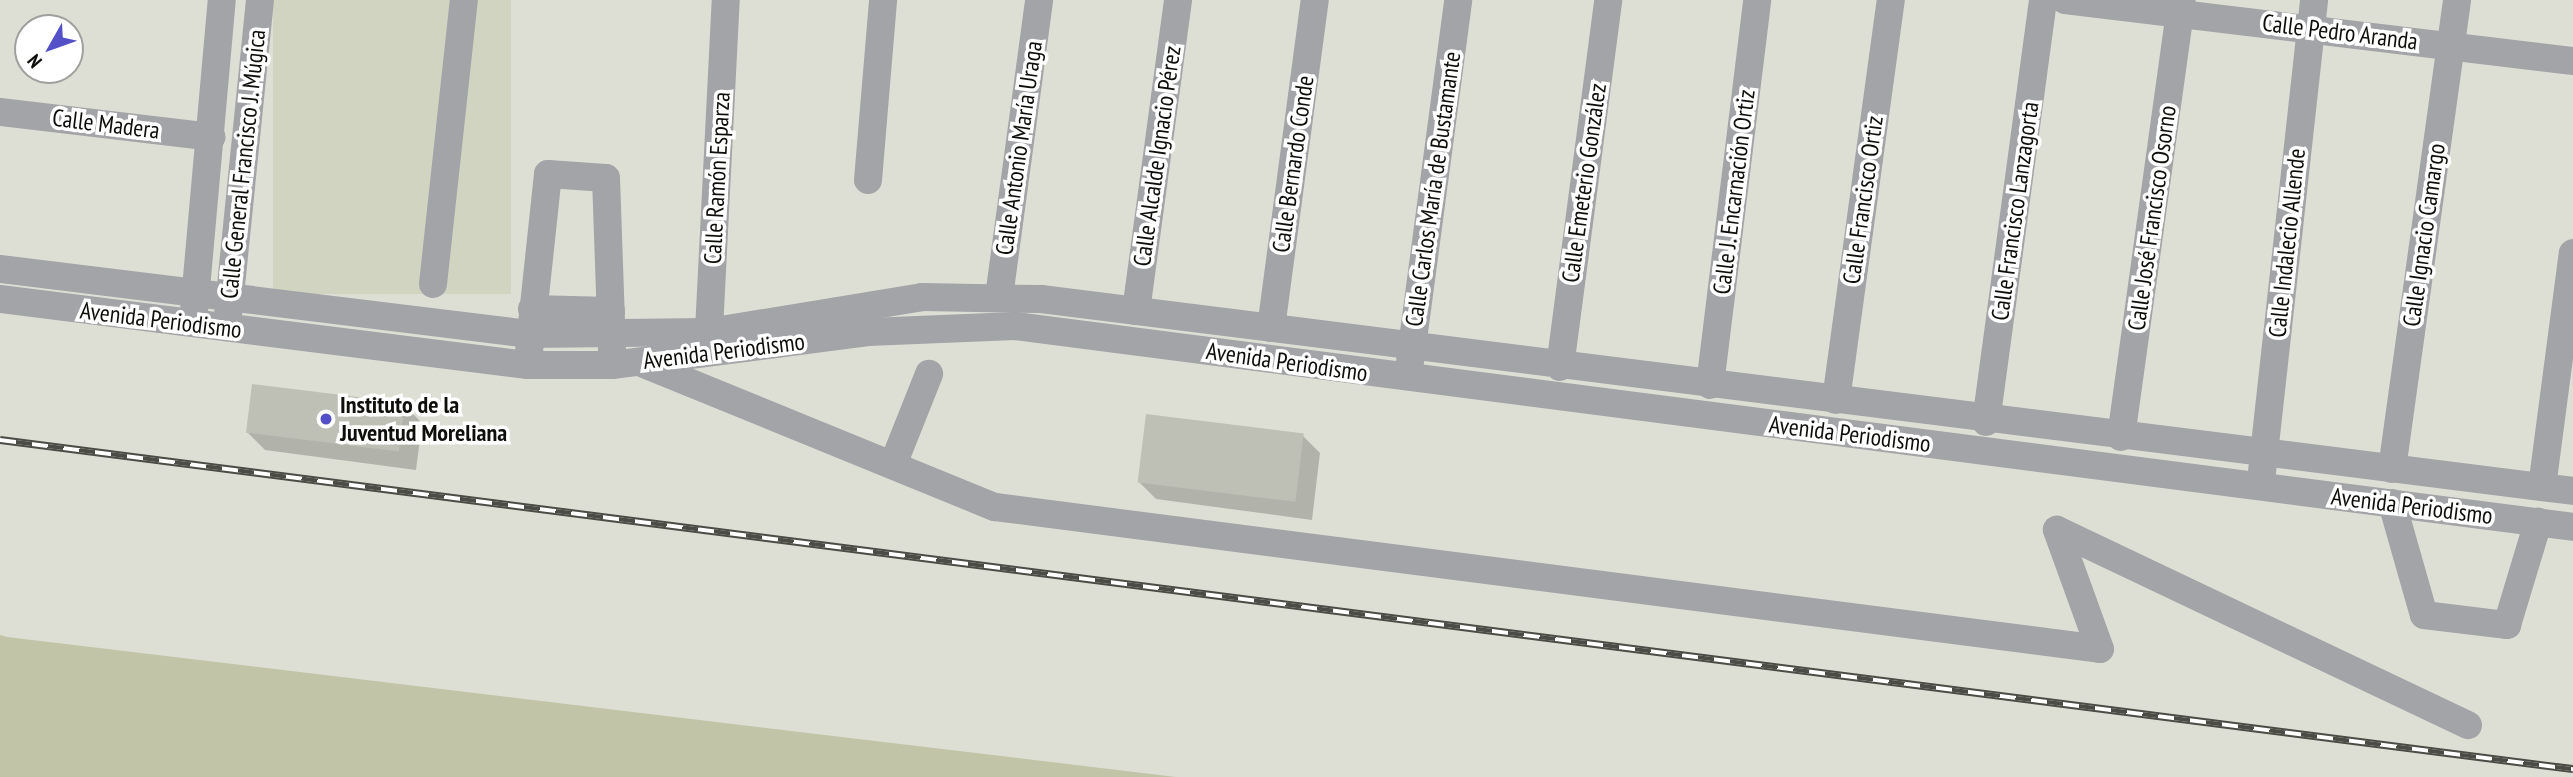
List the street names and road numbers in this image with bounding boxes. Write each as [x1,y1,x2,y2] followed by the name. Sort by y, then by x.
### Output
[2260,8,2420,56] street label: Calle Pedro Aranda
[214,27,272,301] street label: Calle General Francisco J. Múgica
[990,39,1048,257] street label: Calle Antonio María Uraga
[1127,44,1187,268] street label: Calle Alcalde Ignacio Pérez
[1399,50,1467,328] street label: Calle Carlos María de Bustamante
[1266,74,1320,254] street label: Calle Bernardo Conde
[1556,82,1612,284] street label: Calle Emeterio González
[1707,87,1761,297] street label: Calle J. Encarnación Ortiz
[698,91,736,265] street label: Calle Ramón Esparza
[1985,100,2045,322] street label: Calle Francisco Lanzagorta
[51,103,161,145] street label: Calle Madera
[2122,104,2182,332] street label: Calle José Francisco Osorno
[1837,114,1889,286] street label: Calle Francisco Ortiz
[2397,142,2451,328] street label: Calle Ignacio Camargo
[2263,147,2311,339] street label: Calle Indalecio Allende
[79,296,243,344] street label: Avenida Periodismo
[642,327,806,375] street label: Avenida Periodismo
[1205,336,1369,388] street label: Avenida Periodismo
[1768,410,1932,458] street label: Avenida Periodismo
[2330,482,2494,530] street label: Avenida Periodismo

